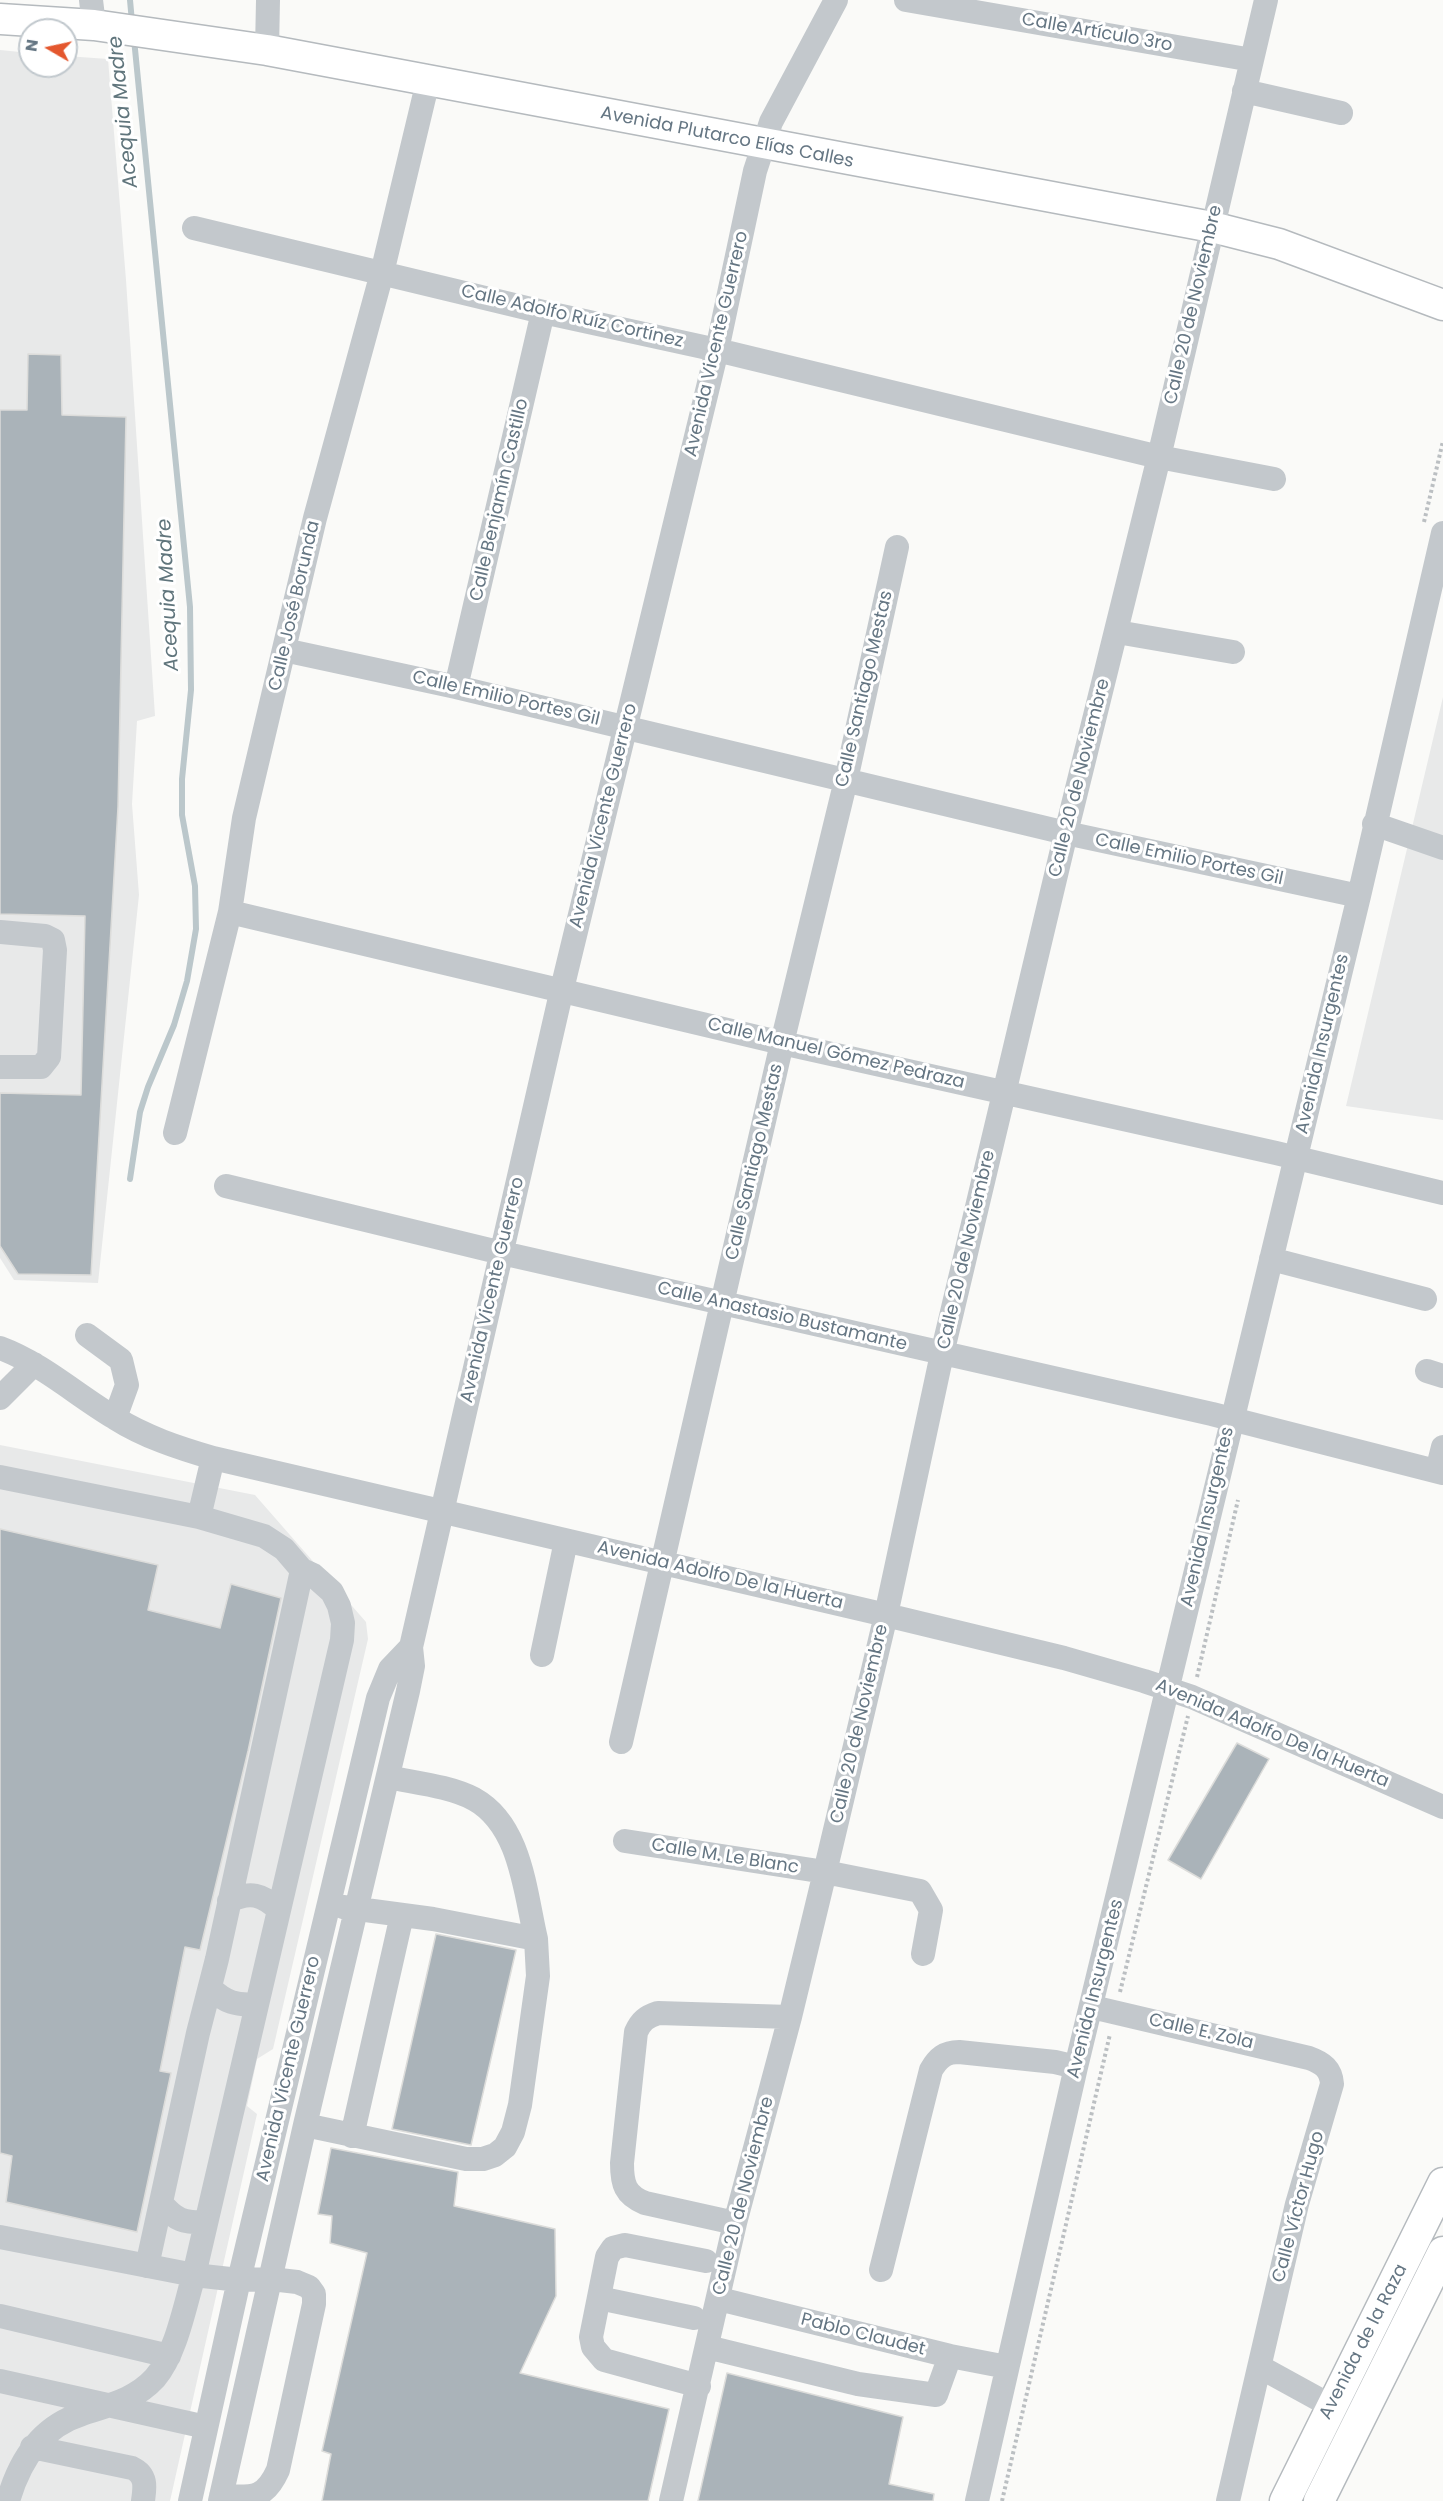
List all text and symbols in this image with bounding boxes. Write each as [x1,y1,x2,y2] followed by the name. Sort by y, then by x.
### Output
[1020,9,1174,57] street label: Calle Artículo 3ro
[18,18,78,78] north arrow
[104,35,144,189] water label: Acequia Madre
[19,38,44,53] text: N
[599,103,855,173] street label: Avenida Plutarco Elías Calles
[1161,203,1227,407] street label: Calle 20 de Noviembre
[681,229,753,459] street label: Avenida Vicente Guerrero
[459,281,685,353] street label: Calle Adolfo Ruíz Cortínez
[466,397,534,603] street label: Calle Benjamín Castillo
[153,518,185,672] water label: Acequia Madre
[265,519,325,693] street label: Calle José Borunda
[832,589,898,789] street label: Calle Santiago Mestas
[410,667,602,731] street label: Calle Emilio Portes Gil
[1045,676,1115,880] street label: Calle 20 de Noviembre
[566,701,642,931] street label: Avenida Vicente Guerrero
[1093,830,1285,890] street label: Calle Emilio Portes Gil
[1292,952,1354,1136] street label: Avenida Insurgentes
[705,1014,967,1094] street label: Calle Manuel Gómez Pedraza
[722,1062,788,1262] street label: Calle Santiago Mestas
[934,1148,1000,1352] street label: Calle 20 de Noviembre
[457,1175,529,1405] street label: Avenida Vicente Guerrero
[655,1278,909,1356] street label: Calle Anastasio Bustamante
[1177,1425,1239,1609] street label: Avenida Insurgentes
[595,1537,845,1615] street label: Avenida Adolfo De la Huerta
[827,1622,893,1826] street label: Calle 20 de Noviembre
[1152,1675,1392,1793] street label: Avenida Adolfo De la Huerta
[650,1835,800,1879] street label: Calle M. Le Blanc
[1063,1897,1129,2081] street label: Avenida Insurgentes
[253,1954,325,2184] street label: Avenida Vicente Guerrero
[1147,2009,1255,2055] street label: Calle E. Zola
[709,2094,779,2298] street label: Calle 20 de Noviembre
[1268,2129,1330,2285] street label: Calle Víctor Hugo
[1315,2261,1413,2423] street label: Avenida de la Raza
[799,2309,927,2361] street label: Pablo Claudet

